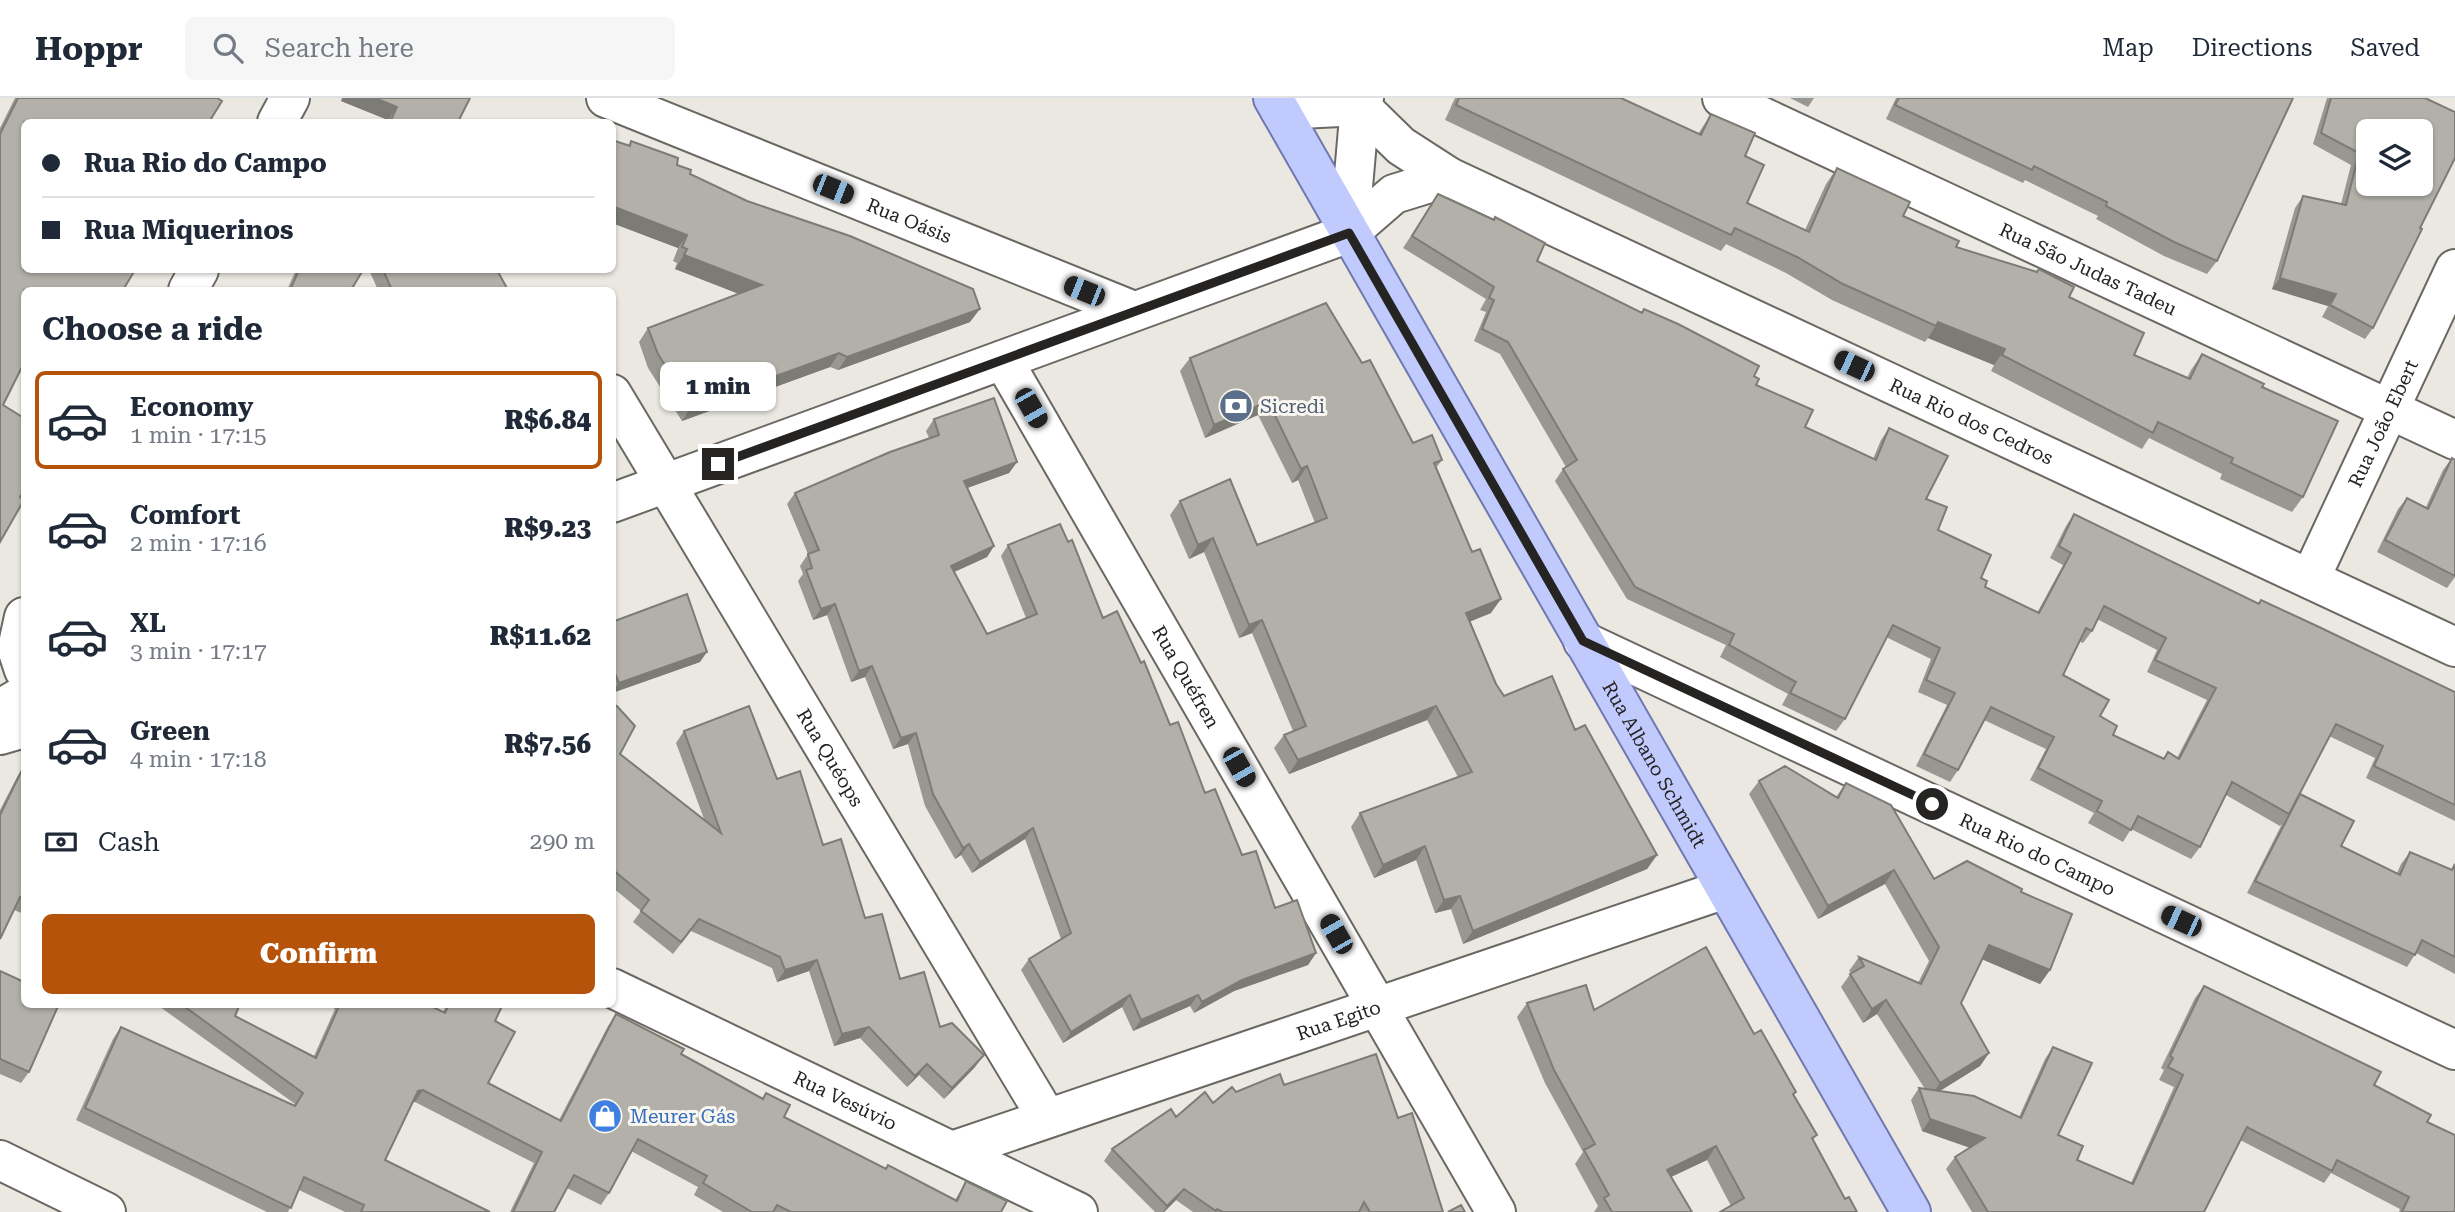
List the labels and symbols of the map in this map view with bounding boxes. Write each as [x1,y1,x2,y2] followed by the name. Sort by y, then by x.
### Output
[810,171,857,207] car
[863,193,955,248] street label: Rua Oásis
[1996,218,2180,321] street label: Rua São Judas Tadeu
[1061,273,1108,309] car
[1831,348,1878,384] car
[2344,356,2423,491] street label: Rua João Ebert
[660,362,776,412] callout: 1 min
[1886,373,2057,470] street label: Rua Rio dos Cedros
[1012,385,1051,431] car
[1217,387,1255,425] bank icon: Sicredi
[1260,395,1325,418] place label: Sicredi
[702,448,734,480] route end
[1147,622,1225,732] street label: Rua Quéfren
[1598,677,1711,852] street label: Rua Albano Schmidt
[792,704,868,811] street label: Rua Quéops
[1220,744,1259,790] car
[1916,788,1948,820] route start
[1956,808,2119,901] street label: Rua Rio do Campo
[2158,903,2205,939] car
[1317,911,1356,957] car
[1293,996,1384,1045] street label: Rua Egito
[790,1066,901,1135] street label: Rua Vesúvio
[586,1097,624,1135] shop icon: Meurer Gás
[630,1105,735,1128] place label: Meurer Gás

